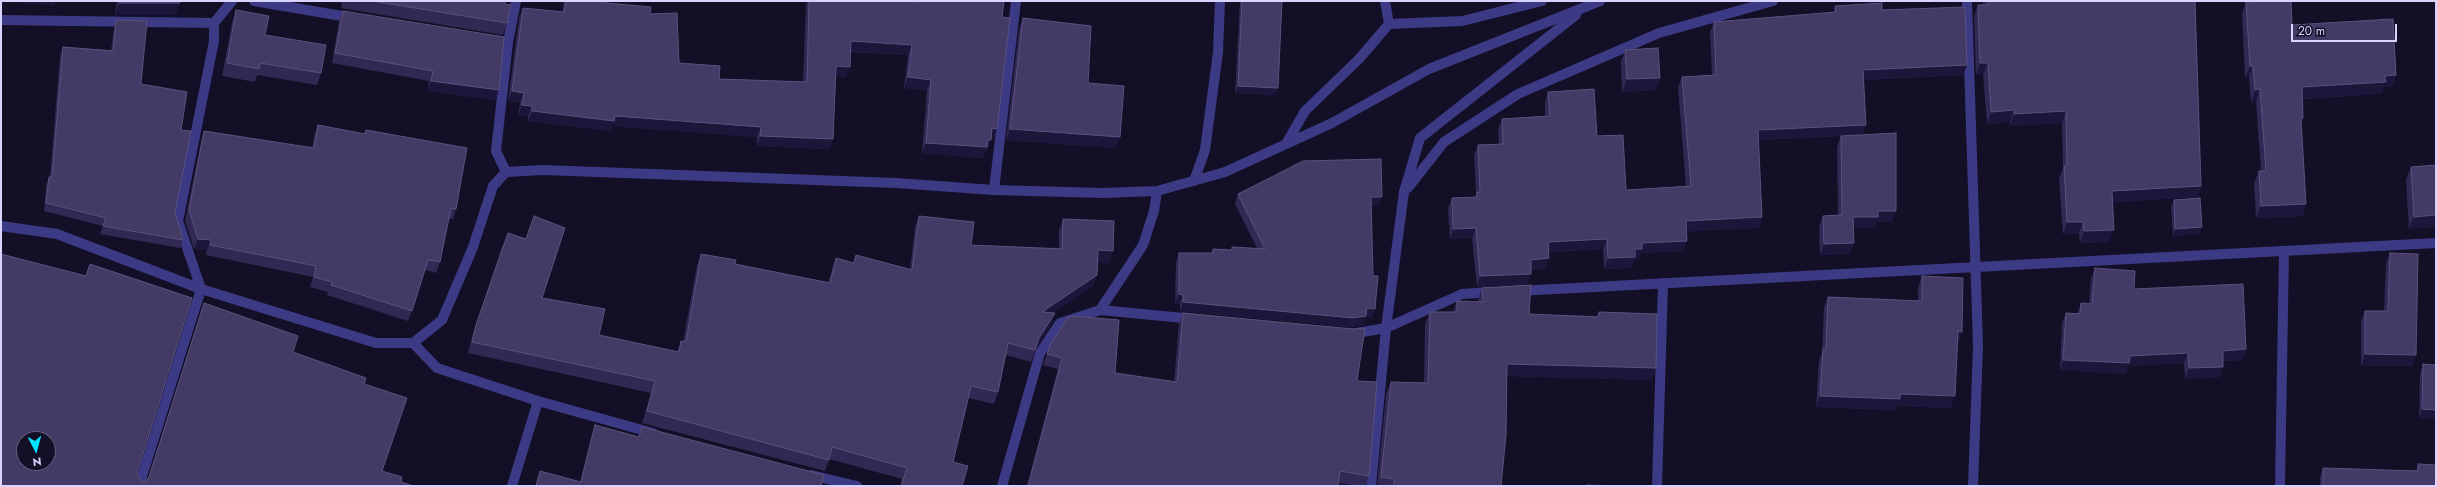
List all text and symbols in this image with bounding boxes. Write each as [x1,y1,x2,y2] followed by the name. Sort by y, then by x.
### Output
[2293,16,2399,42] scale bar
[2298,22,2325,40] text: 20 m
[16,431,56,471] north arrow
[32,454,42,470] text: N

